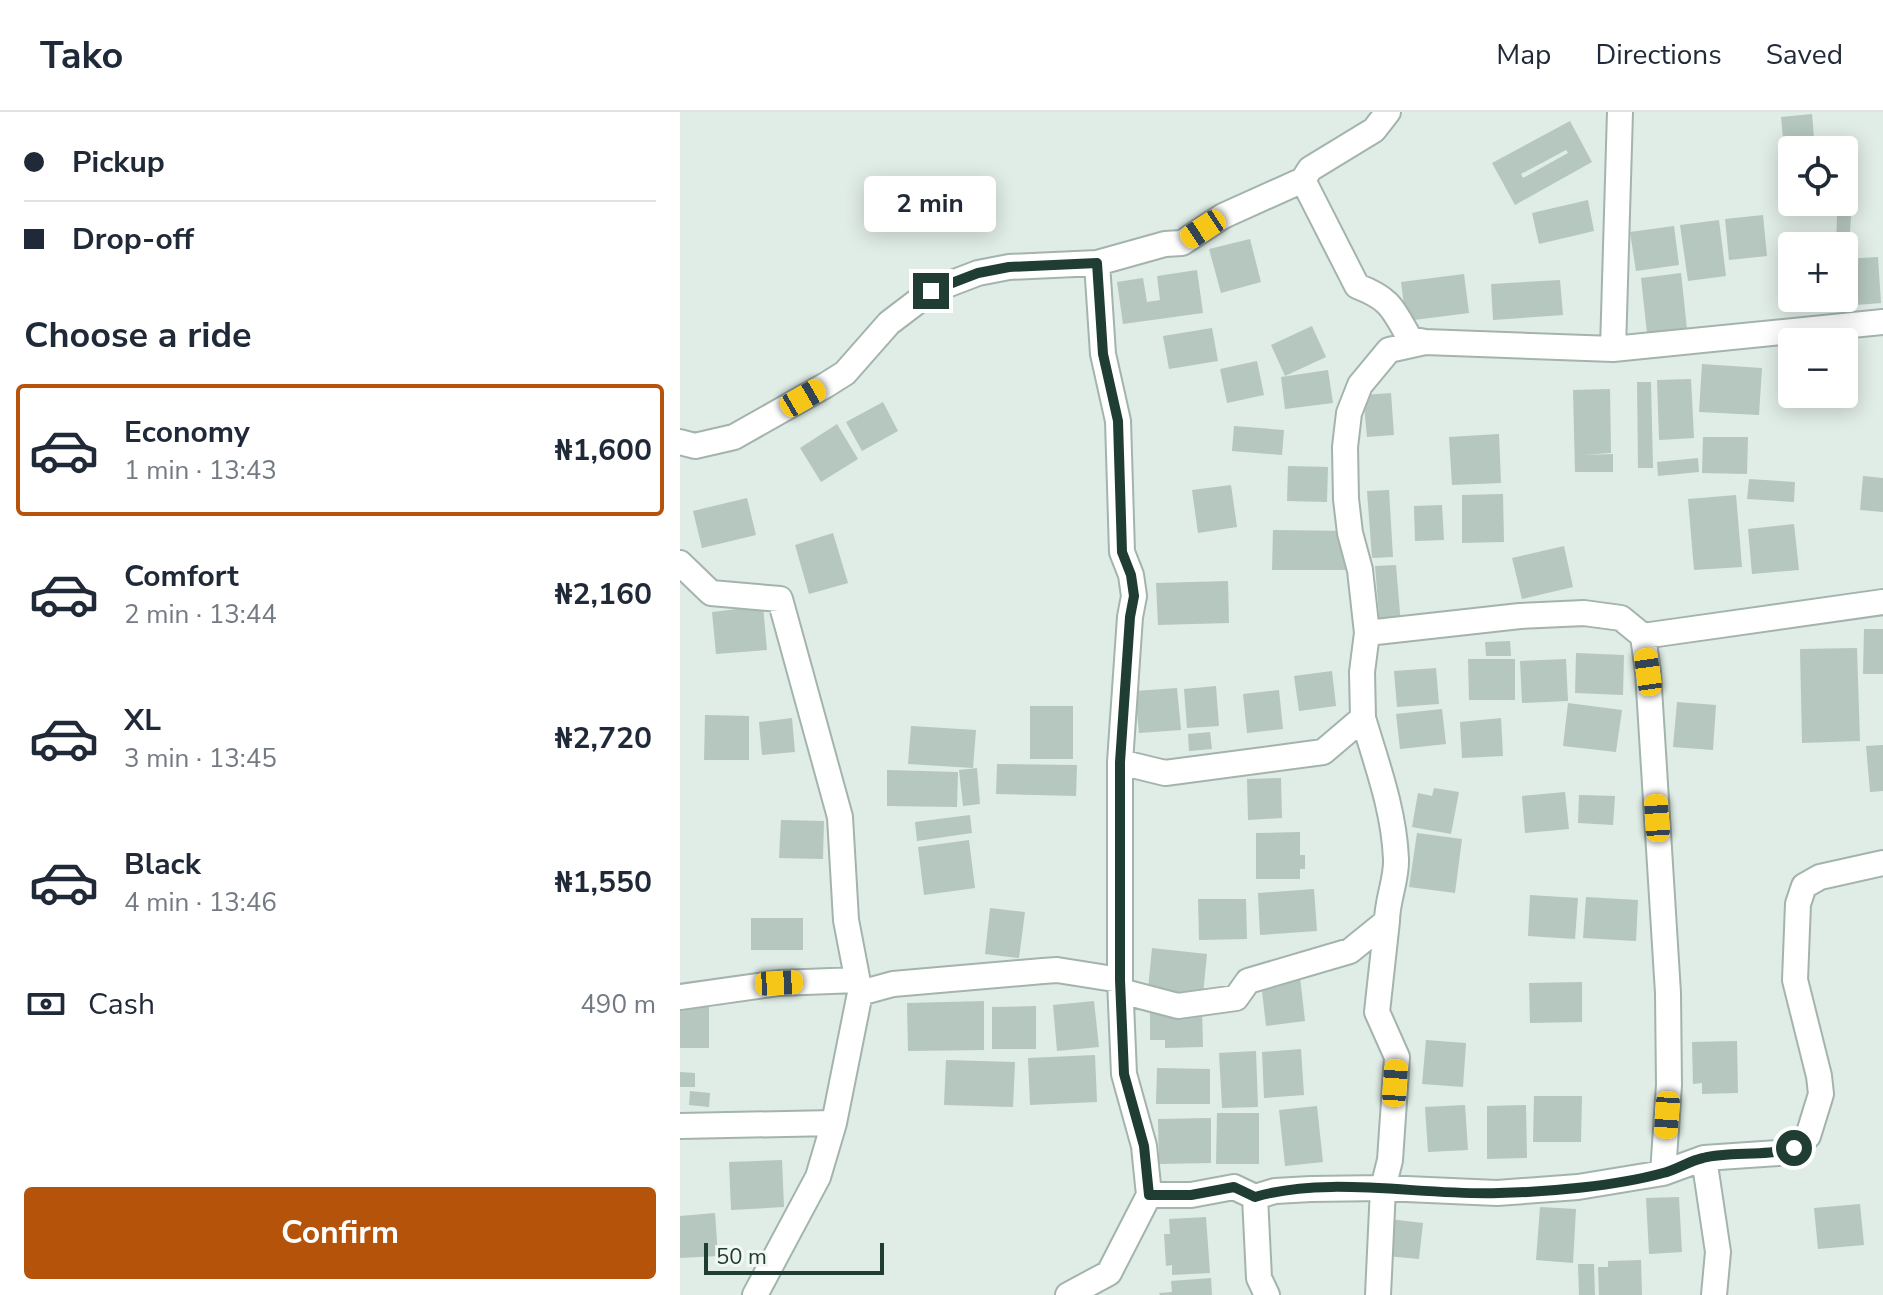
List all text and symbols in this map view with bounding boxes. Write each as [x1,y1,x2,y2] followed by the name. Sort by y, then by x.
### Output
[40,30,123,81] text: Tako
[1496,36,1551,74] text: Map
[1595,36,1722,74] text: Directions
[1766,36,1843,74] text: Saved
[1778,136,1858,408] map controls
[1778,136,1858,216] button: locate
[72,142,165,183] text: Pickup
[865,175,997,231] callout: 2 min
[896,186,964,221] text: 2 min
[1176,206,1230,252] car
[72,219,194,260] text: Drop-off
[1778,232,1858,312] button: +
[913,273,949,309] route end
[24,311,252,360] text: Choose a ride
[1778,328,1858,408] button: −
[776,376,830,420] car
[124,412,250,453] text: Economy
[28,414,100,486] icon: car
[555,430,652,471] text: ₦1,600
[124,453,277,488] text: 1 min · 13:43
[124,556,239,597] text: Comfort
[28,558,100,630] icon: car
[555,574,652,615] text: ₦2,160
[124,597,277,632] text: 2 min · 13:44
[1633,647,1663,697] car
[124,700,161,741] text: XL
[28,702,100,774] icon: car
[555,718,652,759] text: ₦2,720
[124,741,277,776] text: 3 min · 13:45
[1643,793,1671,843] car
[124,844,201,885] text: Black
[28,846,100,918] icon: car
[555,862,652,903] text: ₦1,550
[124,885,277,920] text: 4 min · 13:46
[754,970,804,996] car
[24,982,68,1026] icon: cash
[88,984,155,1025] text: Cash
[580,987,656,1022] text: 490 m
[1381,1058,1409,1108] car
[1653,1090,1681,1140] car
[1776,1130,1812,1166] route start
[24,1187,656,1279] button: Confirm
[704,1239,884,1275] scale bar
[716,1242,767,1272] text: 50 m

